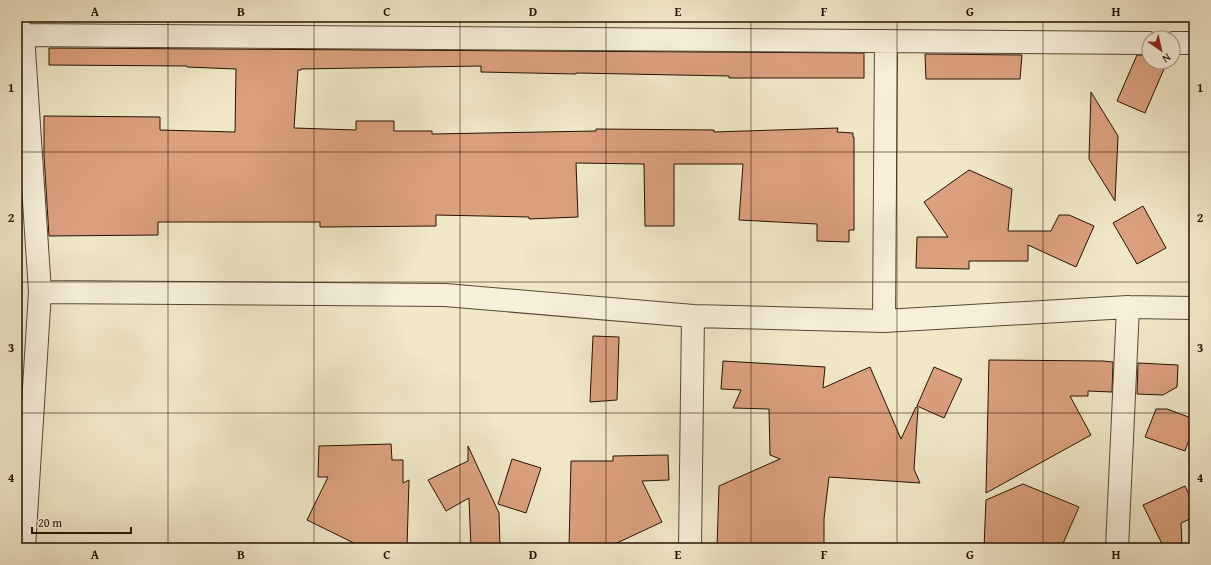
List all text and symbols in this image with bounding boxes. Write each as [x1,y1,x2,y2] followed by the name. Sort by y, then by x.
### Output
[91,2,100,21] text: A
[237,2,245,21] text: B
[383,2,391,21] text: C
[529,2,537,21] text: D
[675,2,682,21] text: E
[821,2,828,21] text: F
[966,2,974,21] text: G
[1111,2,1121,21] text: H
[1141,30,1181,70] north arrow
[1159,50,1174,67] text: N
[8,78,14,97] text: 1
[1197,78,1203,97] text: 1
[8,208,15,227] text: 2
[1197,208,1204,227] text: 2
[8,338,14,357] text: 3
[1197,338,1203,357] text: 3
[8,468,15,487] text: 4
[1197,468,1204,487] text: 4
[32,509,131,535] scale bar
[38,514,62,531] text: 20 m
[91,545,100,564] text: A
[237,545,245,564] text: B
[383,545,391,564] text: C
[529,545,537,564] text: D
[675,545,682,564] text: E
[821,545,828,564] text: F
[966,545,974,564] text: G
[1111,545,1121,564] text: H

